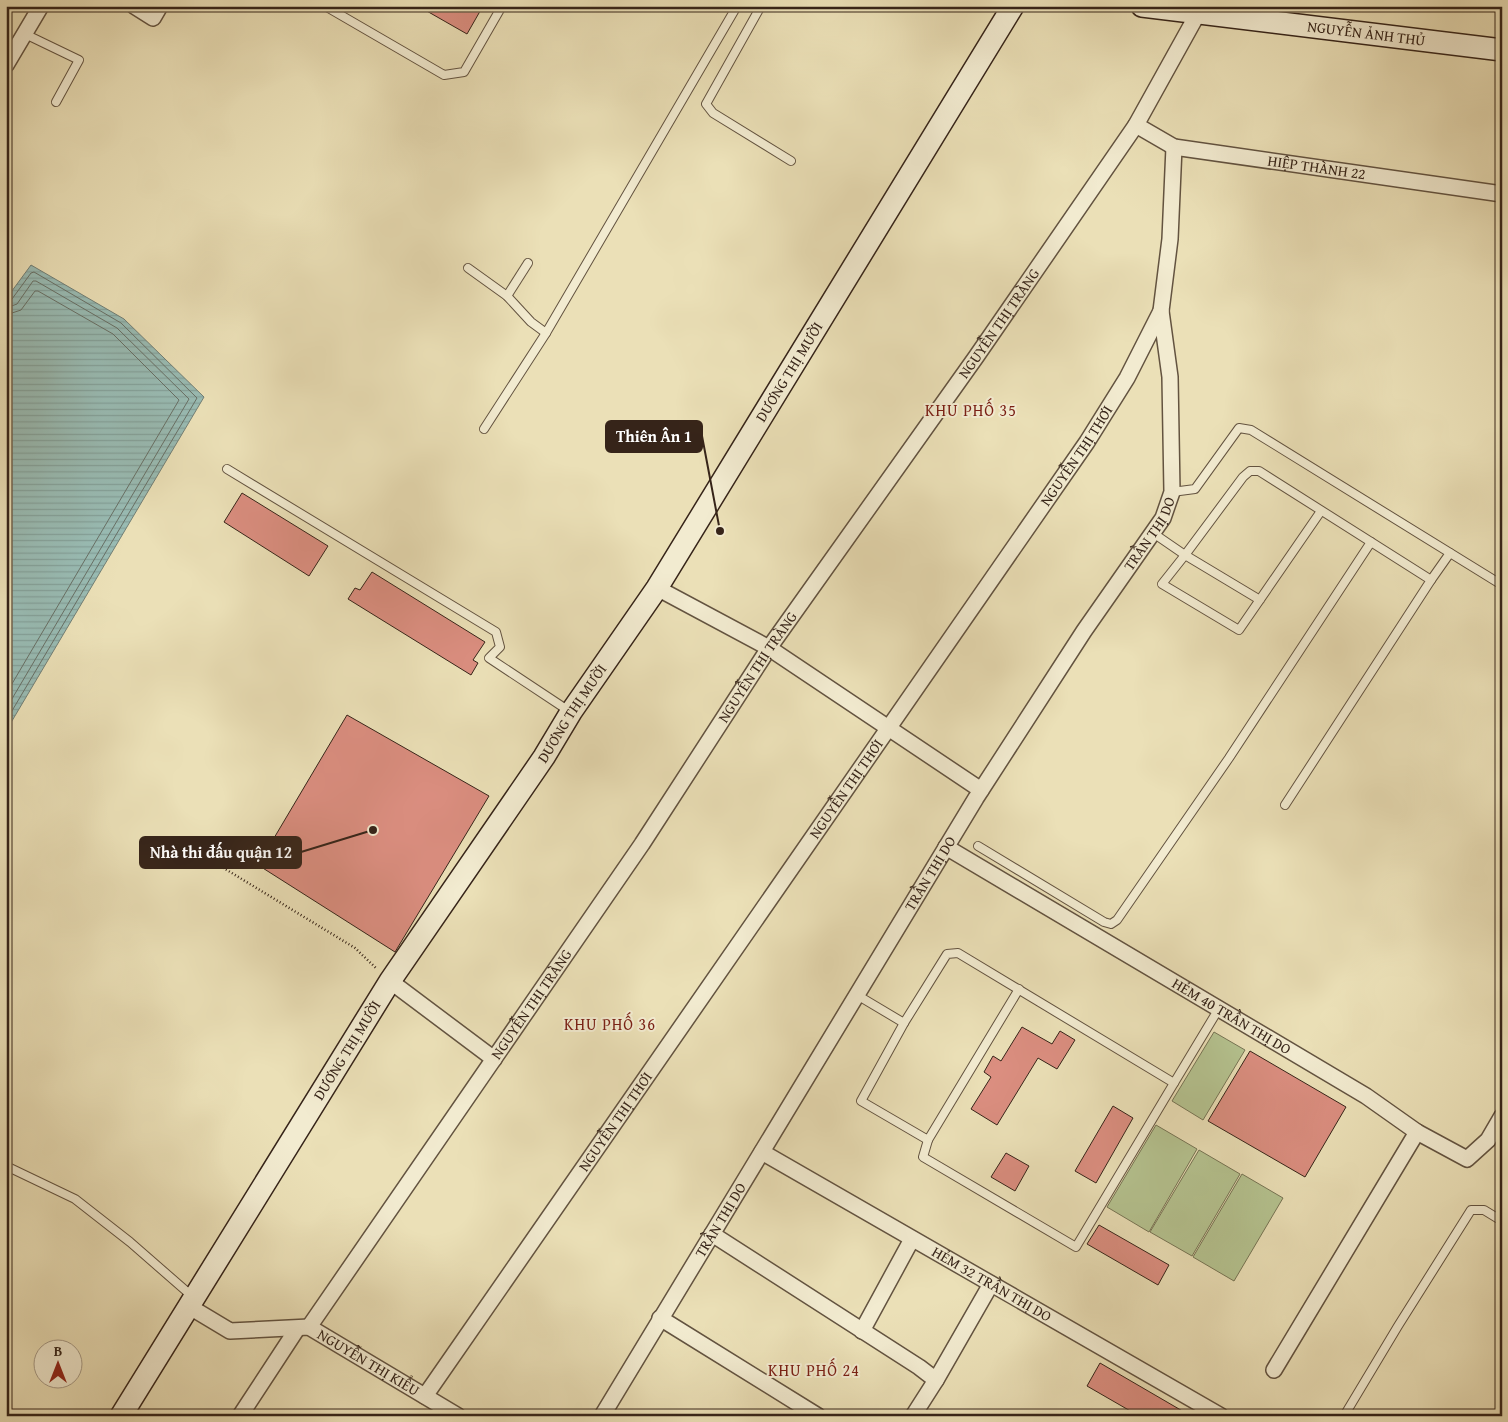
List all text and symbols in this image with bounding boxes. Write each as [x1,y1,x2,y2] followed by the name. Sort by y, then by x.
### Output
[1306,15,1427,51] street label: NGUYỄN ẢNH THỦ
[1266,150,1367,184] street label: HIỆP THÀNH 22
[953,264,1044,382] street label: NGUYỄN THỊ TRÀNG
[750,318,827,426] street label: DƯƠNG THỊ MƯỜI
[925,397,1017,422] district label: KHU PHỐ 35
[1035,401,1117,510] street label: NGUYỄN THỊ THƠI
[606,421,702,452] callout: Thiên Ân 1
[616,424,692,448] text: Thiên Ân 1
[1118,494,1180,575] street label: TRẦN THỊ DO
[712,607,802,726] street label: NGUYỄN THỊ TRÀNG
[532,660,611,767] street label: DƯƠNG THỊ MƯỜI
[804,735,888,843] street label: NGUYỄN THỊ THƠI
[899,832,961,915] street label: TRẦN THỊ DO
[140,837,301,868] callout: Nhà thi đấu quận 12
[150,840,292,864] text: Nhà thi đấu quận 12
[486,945,577,1063] street label: NGUYỄN THỊ TRÀNG
[1168,972,1295,1059] street label: HẺM 40 TRẦN THỊ DO
[308,996,386,1104] street label: DƯƠNG THỊ MƯỜI
[564,1011,656,1036] district label: KHU PHỐ 36
[573,1067,657,1175] street label: NGUYỄN THỊ THƠI
[689,1179,751,1261] street label: TRẦN THỊ DO
[928,1241,1056,1326] street label: HẺM 32 TRẦN THỊ DO
[314,1323,424,1401] street label: NGUYỄN THỊ KIỂU
[32,1340,82,1390] north arrow
[54,1341,62,1361] text: B
[768,1357,860,1382] district label: KHU PHỐ 24

